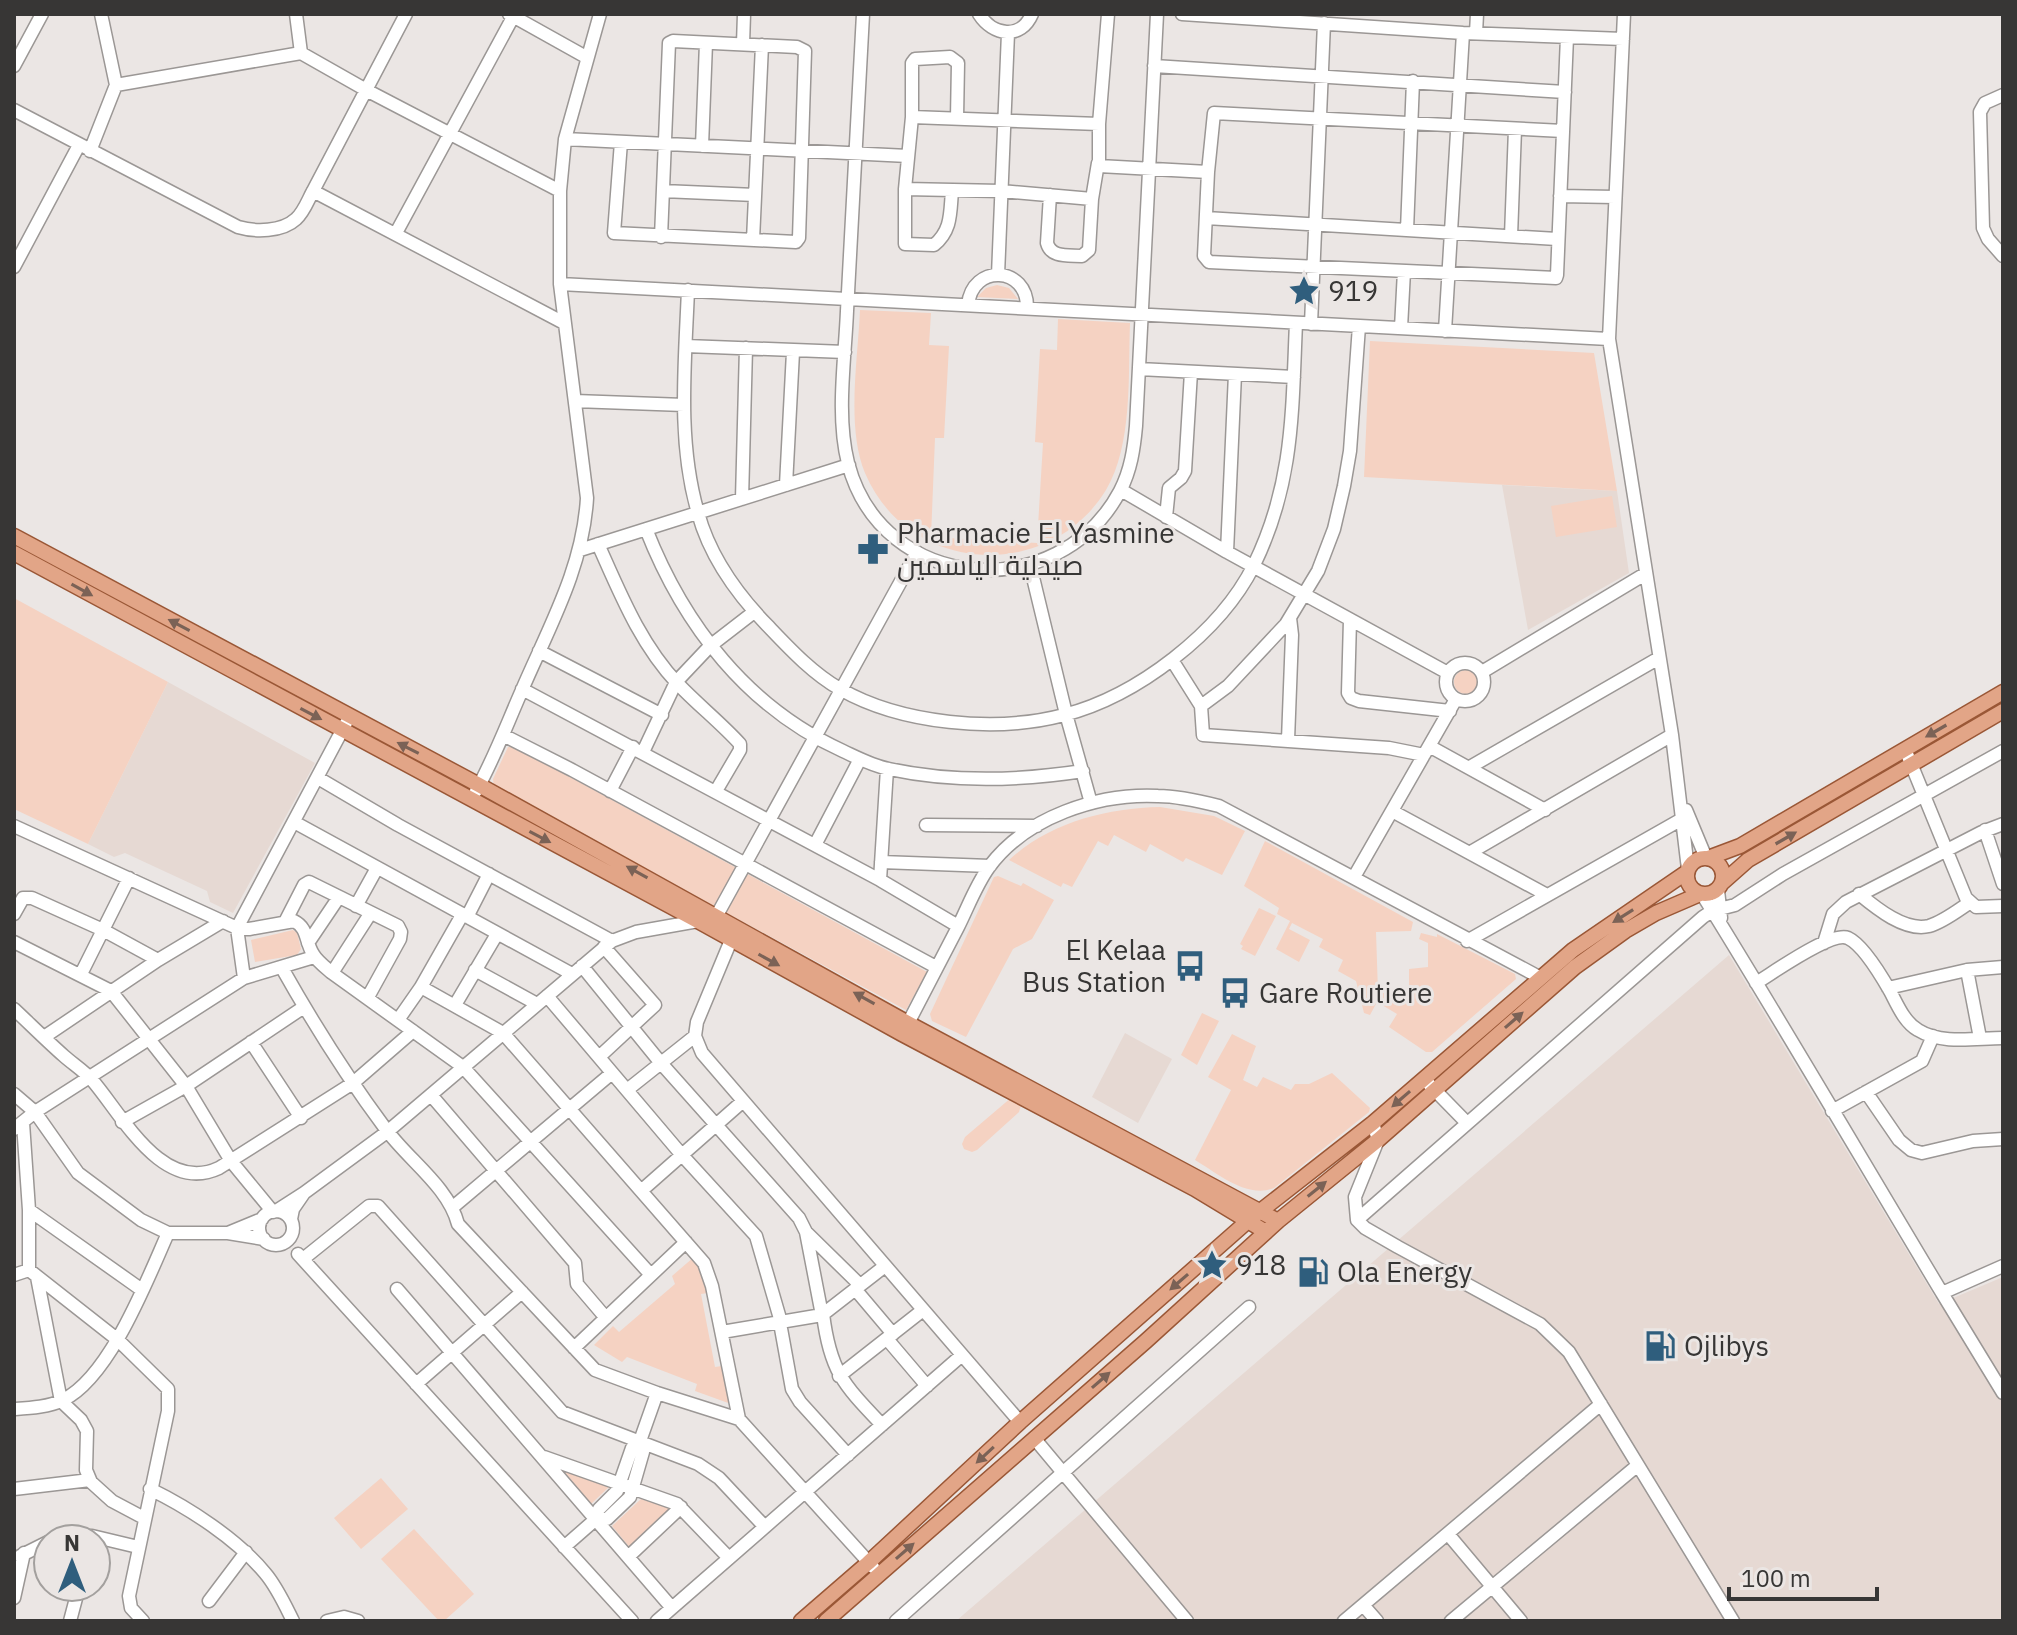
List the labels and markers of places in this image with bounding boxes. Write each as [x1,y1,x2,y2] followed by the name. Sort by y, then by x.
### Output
[1328,272,1378,309] place label: 919
[1287,274,1321,308] place icon: 919
[897,514,1175,583] place label: Pharmacie El Yasmine صيدلية الياسمين
[856,532,890,566] pharmacy icon: Pharmacie El Yasmine صيدلية الياسمين
[1022,931,1166,1000] place label: El Kelaa Bus Station
[1173,949,1207,983] bus stop icon: El Kelaa Bus Station
[1259,974,1432,1011] place label: Gare Routiere
[1218,976,1252,1010] bus stop icon: Gare Routiere
[1236,1246,1286,1283] place label: 918
[1195,1248,1229,1282] place icon: 918
[1337,1253,1472,1290] place label: Ola Energy
[1296,1255,1330,1289] fuel station icon: Ola Energy
[1684,1327,1769,1364] place label: Ojlibys
[1643,1329,1677,1363] fuel station icon: Ojlibys

